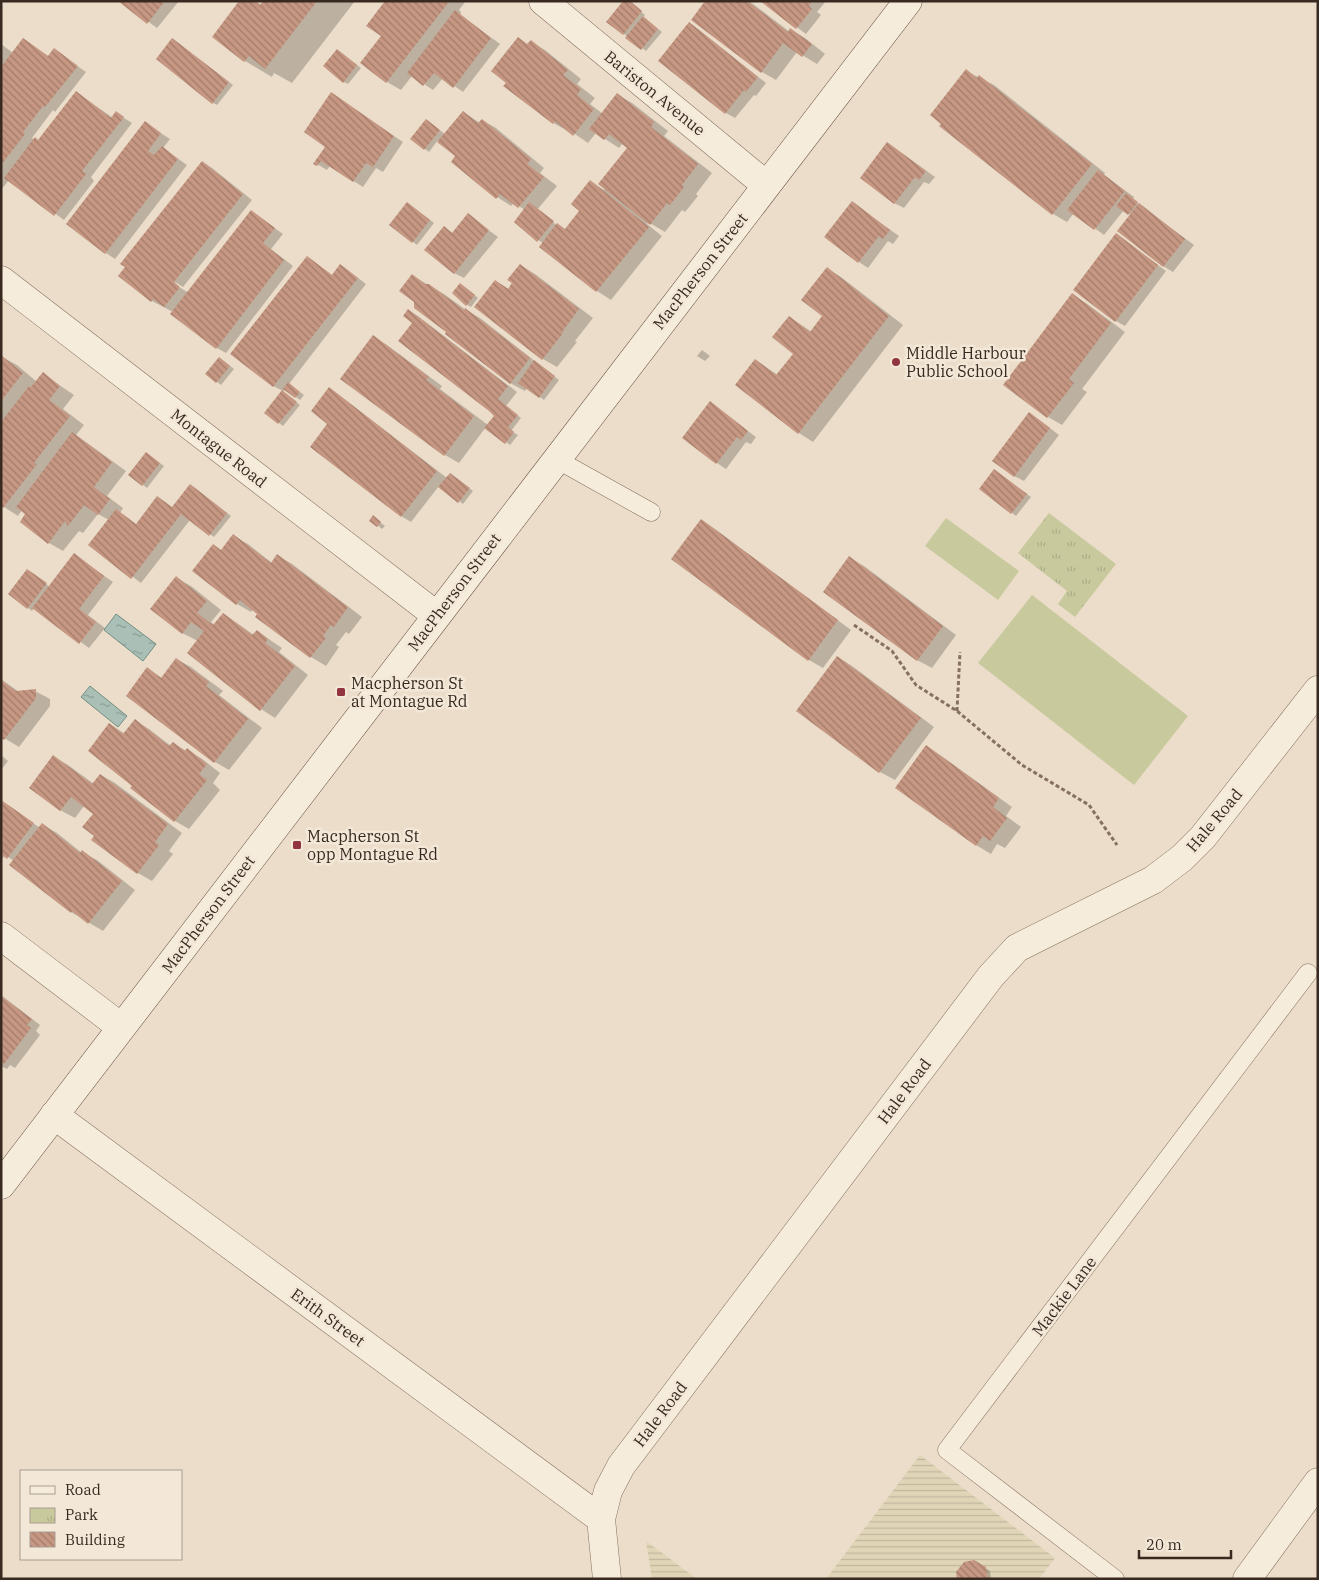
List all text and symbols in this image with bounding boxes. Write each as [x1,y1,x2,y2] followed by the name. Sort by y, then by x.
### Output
[600,46,710,140] street label: Bariston Avenue
[648,209,752,333] street label: MacPherson Street
[906,343,1026,381] place label: Middle Harbour Public School
[890,356,902,368] marker: Middle Harbour Public School
[167,404,271,492] street label: Montague Road
[403,529,505,655] street label: MacPherson Street
[351,673,468,711] place label: Macpherson St at Montague Rd
[335,686,347,698] marker: Macpherson St at Montague Rd
[1182,784,1246,856] street label: Hale Road
[307,826,438,864] place label: Macpherson St opp Montague Rd
[291,839,303,851] marker: Macpherson St opp Montague Rd
[157,851,259,977] street label: MacPherson Street
[873,1054,935,1128] street label: Hale Road
[1028,1252,1100,1340] street label: Mackie Lane
[287,1283,369,1351] street label: Erith Street
[629,1377,691,1451] street label: Hale Road
[20,1470,182,1560] legend
[65,1480,101,1499] text: Road
[65,1505,98,1524] text: Park
[1139,1528,1232,1560] scale bar
[65,1530,125,1549] text: Building
[1146,1535,1182,1554] text: 20 m

